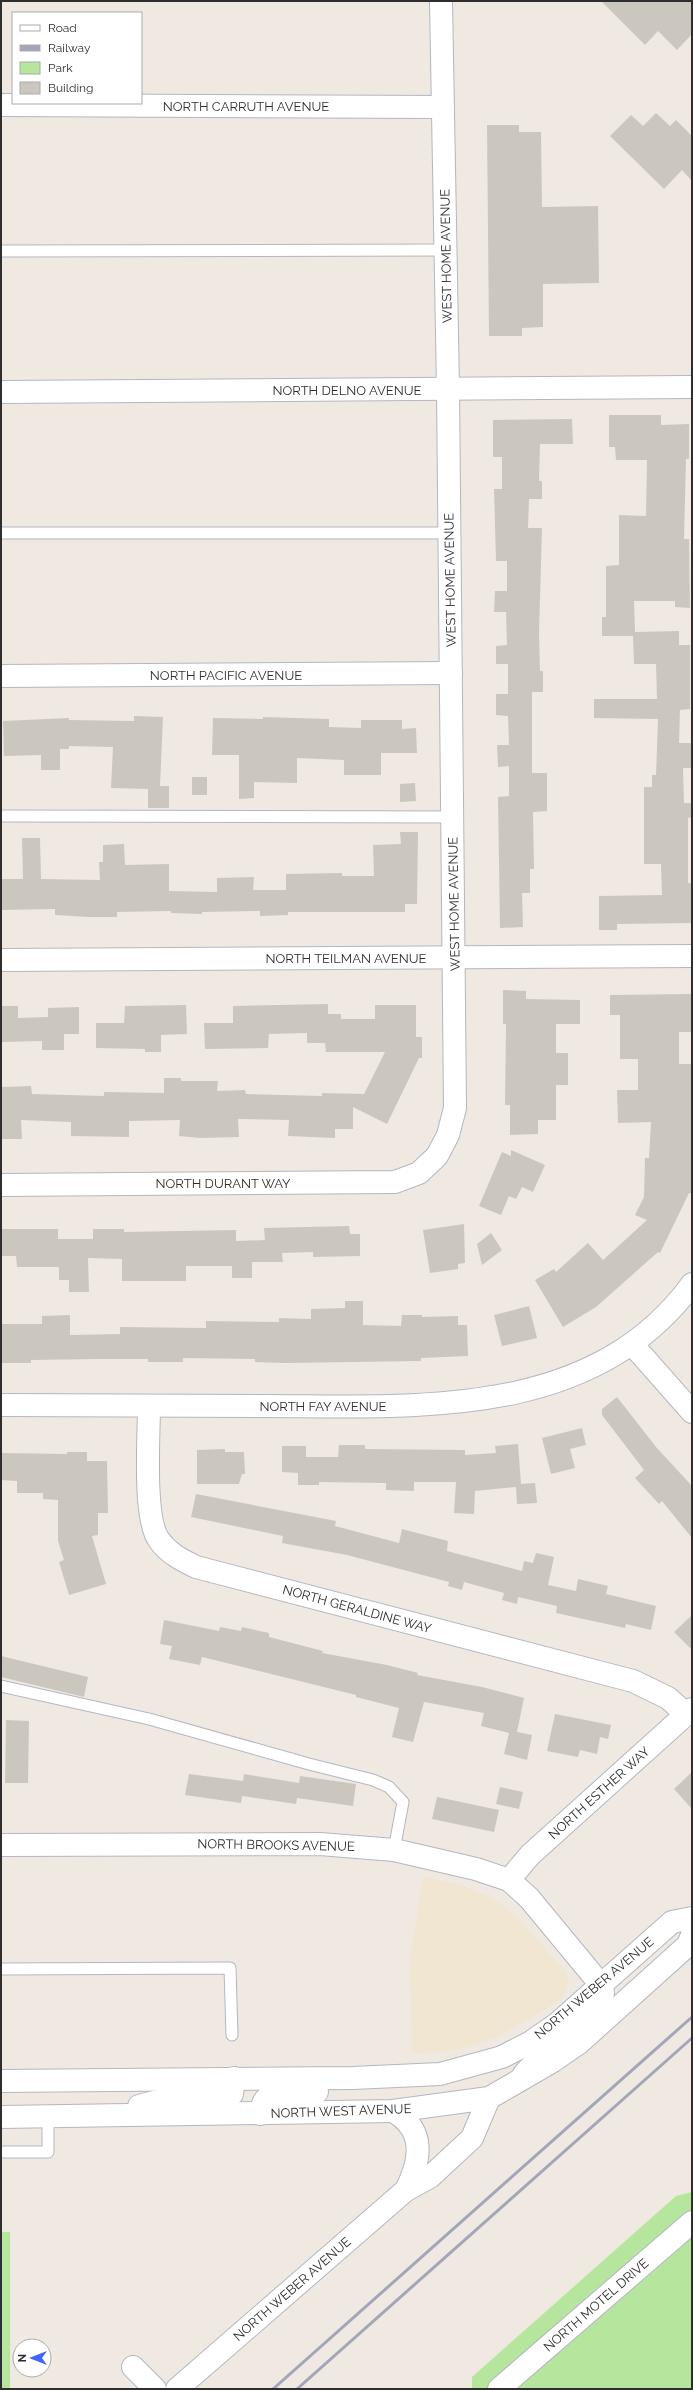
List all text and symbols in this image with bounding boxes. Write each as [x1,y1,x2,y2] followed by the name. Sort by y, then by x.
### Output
[12,12,142,104] legend
[48,21,77,35] text: Road
[48,41,91,55] text: Railway
[48,61,73,75] text: Park
[48,81,94,95] text: Building
[163,99,329,114] street label: NORTH CARRUTH AVENUE
[437,189,455,323] street label: WEST HOME AVENUE
[272,383,422,398] street label: NORTH DELNO AVENUE
[441,513,459,647] street label: WEST HOME AVENUE
[150,668,302,683] street label: NORTH PACIFIC AVENUE
[445,837,463,971] street label: WEST HOME AVENUE
[266,951,427,966] street label: NORTH TEILMAN AVENUE
[156,1176,291,1191] street label: NORTH DURANT WAY
[259,1399,387,1414] street label: NORTH FAY AVENUE
[281,1582,434,1636] street label: NORTH GERALDINE WAY
[545,1743,653,1842] street label: NORTH ESTHER WAY
[197,1836,355,1854] street label: NORTH BROOKS AVENUE
[531,1934,657,2042] street label: NORTH WEBER AVENUE
[270,2101,412,2121] street label: NORTH WEST AVENUE
[230,2234,354,2344] street label: NORTH WEBER AVENUE
[541,2255,652,2355] street label: NORTH MOTEL DRIVE
[12,2338,52,2378] north arrow
[16,2354,29,2362] text: N

